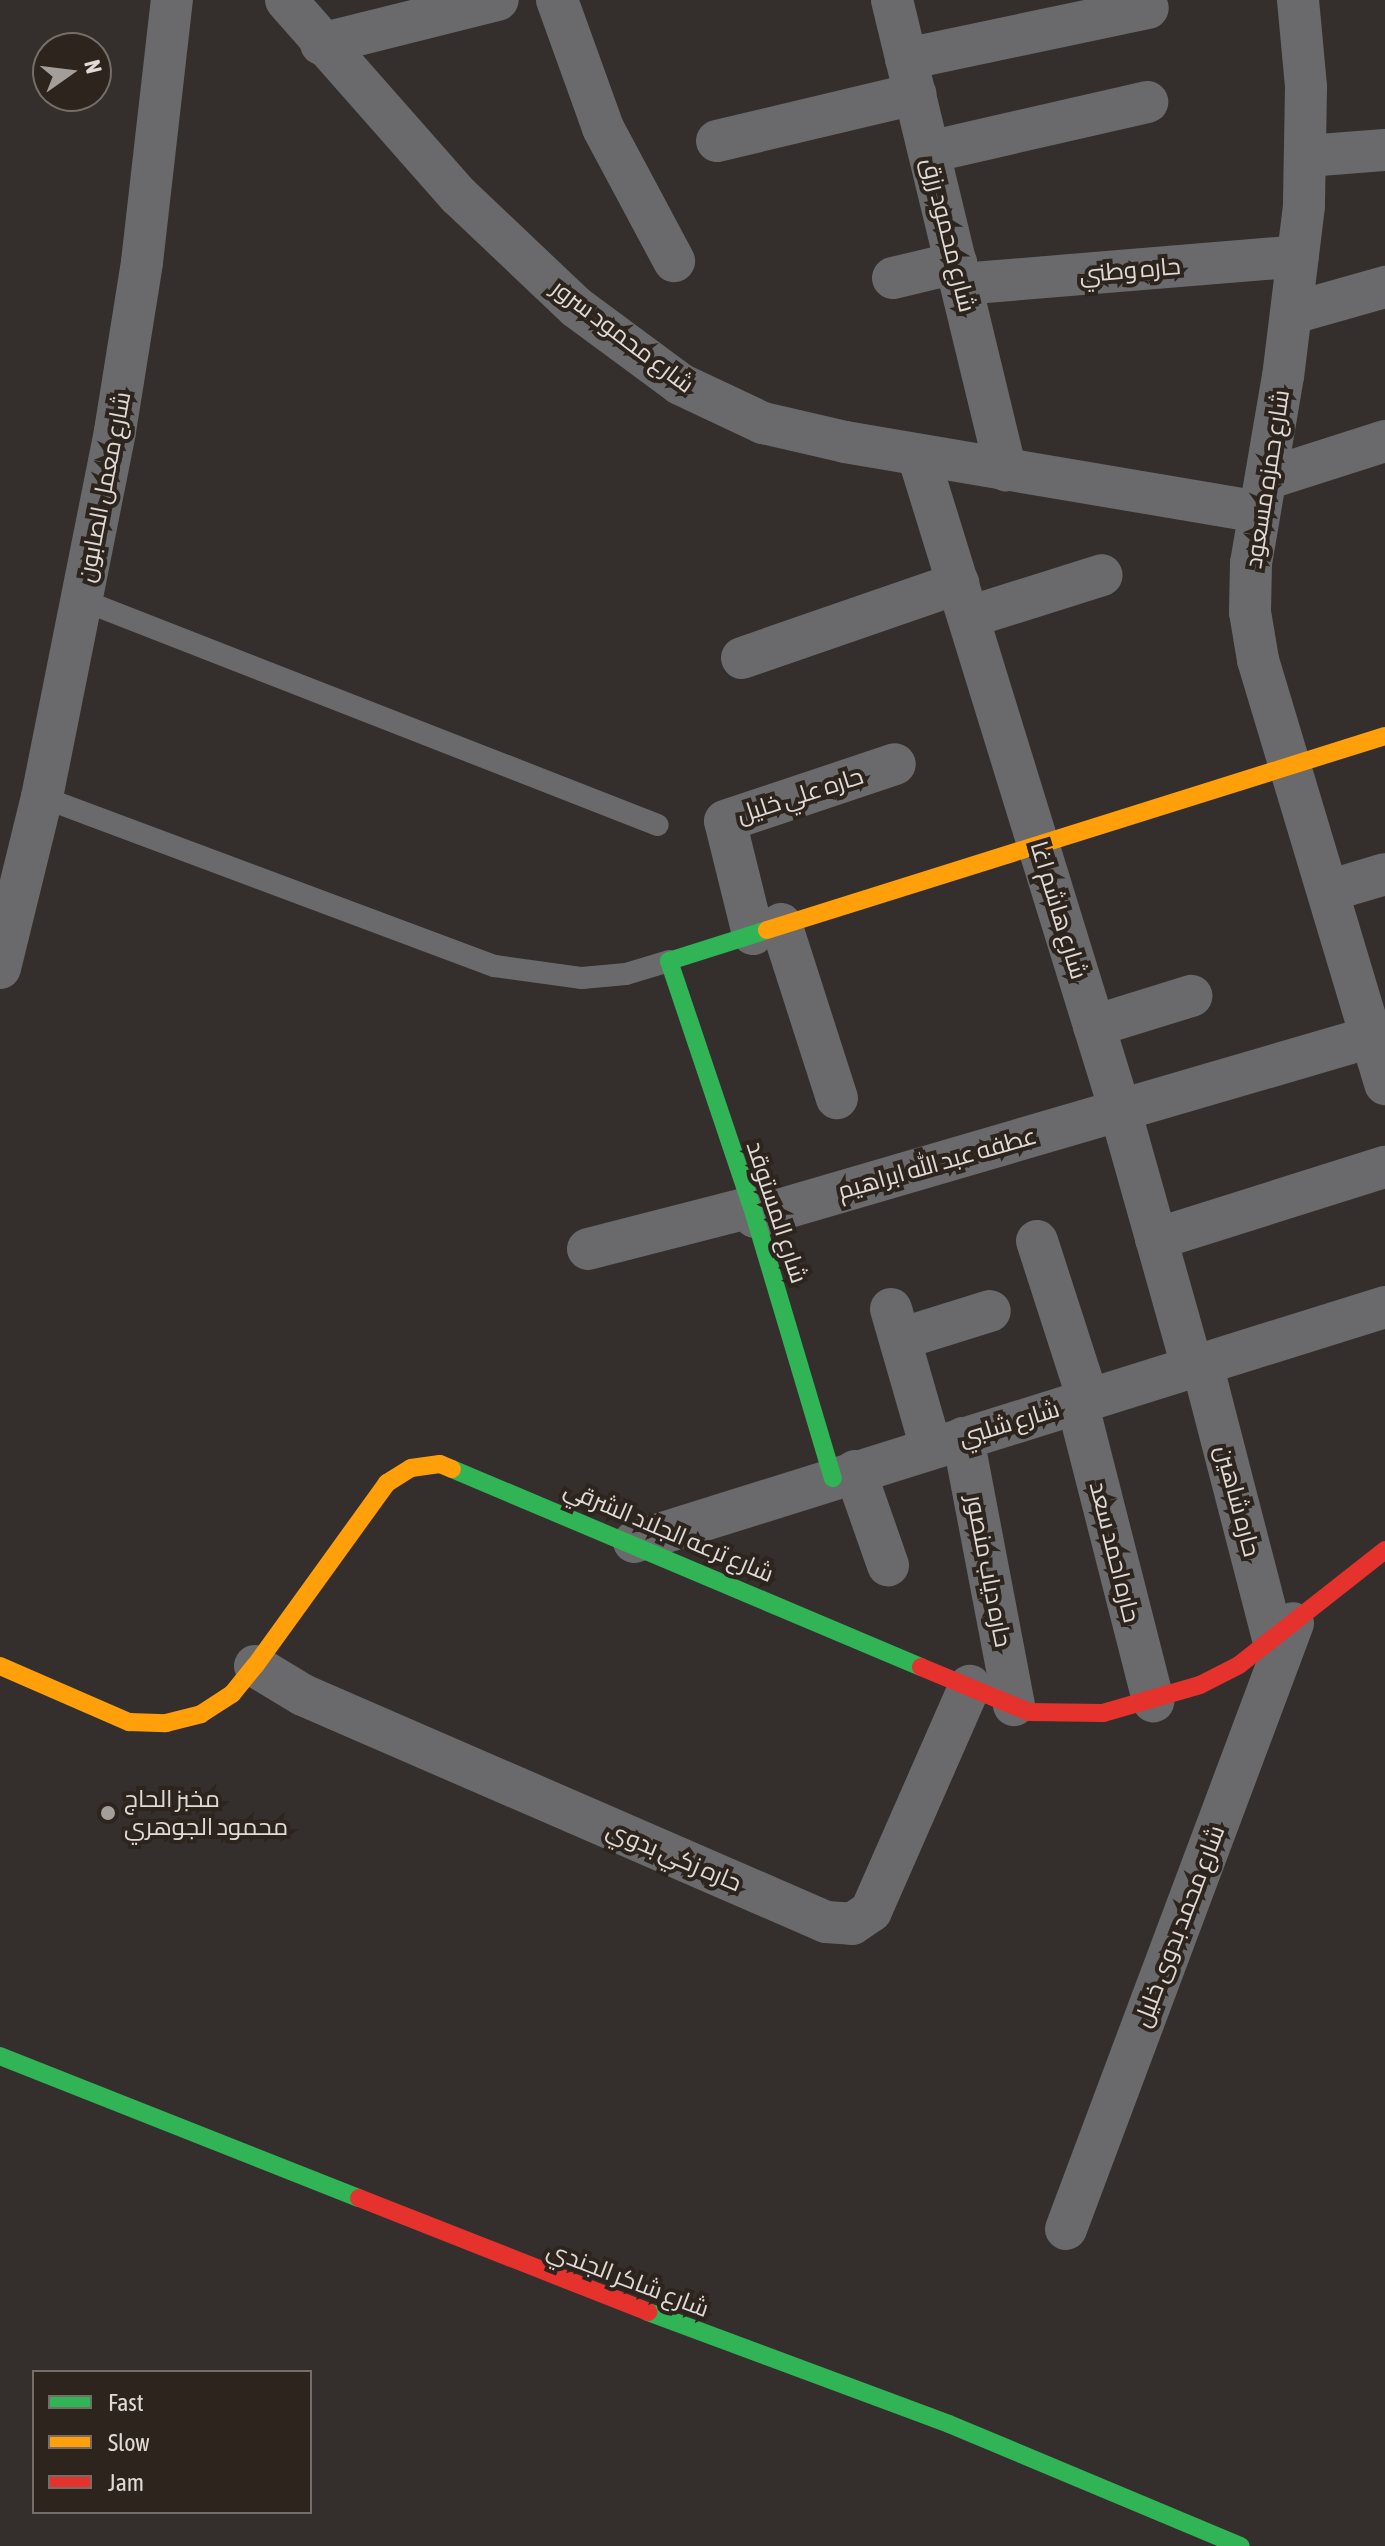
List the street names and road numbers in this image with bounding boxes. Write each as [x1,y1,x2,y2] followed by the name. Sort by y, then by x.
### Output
[916,155,982,315] street label: شارع محمود رزق
[1078,251,1182,289] street label: حاره وطني
[546,273,700,399] street label: شارع محمود سرور
[1239,388,1295,570] street label: شارع حمزه مسعود
[71,389,137,585] street label: شارع معمل الصابون
[733,761,867,829] street label: حاره علي خليل
[1024,838,1094,982] street label: شارع هاشم اغا
[834,1121,1040,1205] street label: عطفه عبد الله ابراهيم
[740,1137,814,1287] street label: شارع المستوقد
[955,1394,1063,1452] street label: شارع شلبي
[1209,1442,1267,1560] street label: حاره شاهين
[560,1474,778,1588] street label: شارع ترعه الجلاد الشرقي
[1084,1479,1146,1625] street label: حاره احمد سعد
[960,1492,1018,1650] street label: حاره دياب منصور
[602,1815,746,1897] street label: حاره زكي بدوي
[1127,1821,1231,2031] street label: شارع محمد بدوى خليل
[543,2235,713,2323] street label: شارع شاكر الجندي

